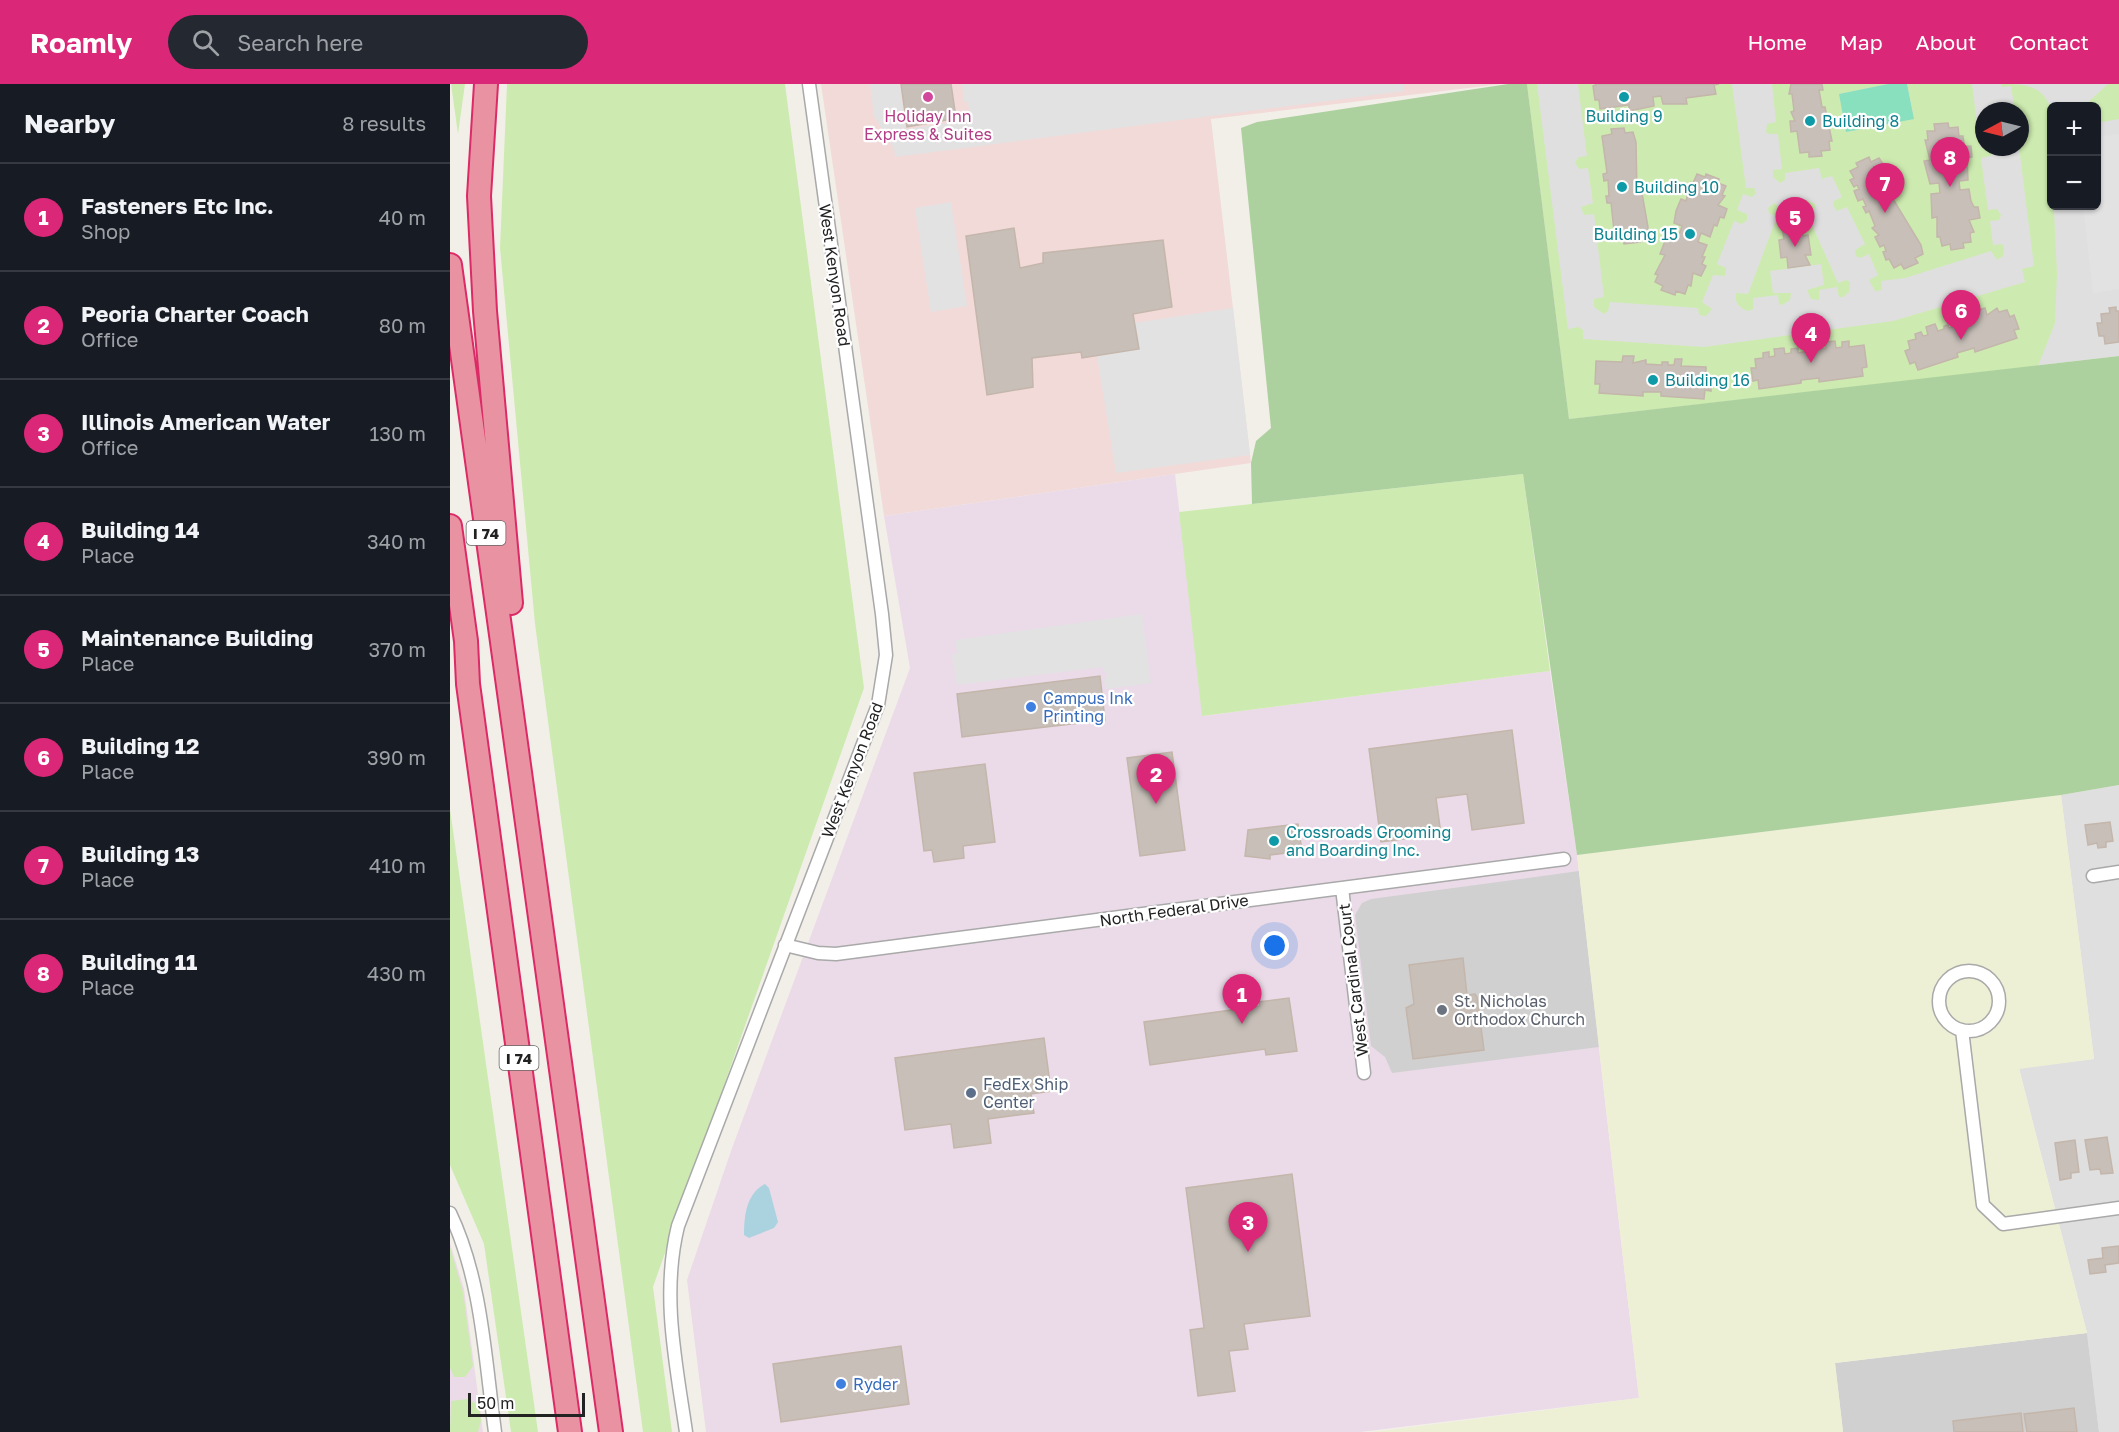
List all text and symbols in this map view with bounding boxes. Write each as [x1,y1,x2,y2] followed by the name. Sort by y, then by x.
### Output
[168,15,588,69] search box
[30,26,132,59] text: Roamly
[189,26,222,59] icon: search
[237,29,363,56] text: Search here
[1747,29,1807,55] text: Home
[1840,29,1883,55] text: Map
[1916,29,1976,55] text: About
[2009,29,2089,55] text: Contact
[921,90,935,104] marker: Holiday Inn Express & Suites
[1617,90,1631,104] marker: Building 9
[1975,102,2029,156] north arrow
[2047,102,2101,210] map controls
[2047,102,2101,156] button: +
[864,106,992,144] place label: Holiday Inn Express & Suites
[1585,106,1663,126] place label: Building 9
[24,108,115,139] text: Nearby
[342,111,426,135] text: 8 results
[1822,111,1899,131] place label: Building 8
[1803,114,1817,128] marker: Building 8
[1930,138,1970,187] pin: 8
[2047,156,2101,210] button: −
[1866,164,1904,213] pin: 7
[1634,177,1719,197] place label: Building 10
[1615,180,1629,194] marker: Building 10
[81,192,274,219] text: Fasteners Etc Inc.
[1776,198,1814,247] pin: 5
[815,202,855,348] street label: West Kenyon Road
[38,205,49,229] text: 1
[379,205,426,229] text: 40 m
[81,219,130,243] text: Shop
[1594,224,1678,244] place label: Building 15
[1683,227,1697,241] marker: Building 15
[1942,290,1980,340] pin: 6
[81,300,309,327] text: Peoria Charter Coach
[37,313,50,337] text: 2
[379,313,426,337] text: 80 m
[1792,314,1830,363] pin: 4
[81,327,138,351] text: Office
[1665,370,1750,390] place label: Building 16
[1646,373,1660,387] marker: Building 16
[81,408,330,435] text: Illinois American Water
[37,421,50,445] text: 3
[370,421,426,445] text: 130 m
[81,435,138,459] text: Office
[81,516,200,543] text: Building 14
[466,521,506,545] road number: I 74
[37,529,50,553] text: 4
[367,529,426,553] text: 340 m
[81,543,134,567] text: Place
[81,624,313,651] text: Maintenance Building
[37,637,50,661] text: 5
[369,637,426,661] text: 370 m
[81,651,134,675] text: Place
[1043,688,1133,726] place label: Campus Ink Printing
[817,699,887,841] street label: West Kenyon Road
[1024,700,1038,714] marker: Campus Ink Printing
[81,732,200,759] text: Building 12
[37,745,50,769] text: 6
[367,745,426,769] text: 390 m
[1136,754,1176,804] pin: 2
[81,759,134,783] text: Place
[1286,822,1451,860] place label: Crossroads Grooming and Boarding Inc.
[1267,834,1281,848] marker: Crossroads Grooming and Boarding Inc.
[81,840,200,867] text: Building 13
[38,853,49,877] text: 7
[369,853,426,877] text: 410 m
[81,867,134,891] text: Place
[1098,890,1250,930] street label: North Federal Drive
[1334,902,1372,1058] street label: West Cardinal Court
[1260,931,1289,960] your location
[81,948,197,975] text: Building 11
[37,961,50,985] text: 8
[367,961,426,985] text: 430 m
[1222,974,1262,1024] pin: 1
[81,975,134,999] text: Place
[1454,991,1585,1029] place label: St. Nicholas Orthodox Church
[1435,1003,1449,1017] marker: St. Nicholas Orthodox Church
[500,1046,538,1070] road number: I 74
[983,1074,1068,1112] place label: FedEx Ship Center
[964,1086,978,1100] marker: FedEx Ship Center
[1228,1202,1268,1252] pin: 3
[853,1374,898,1394] place label: Ryder
[834,1377,848,1391] marker: Ryder
[468,1390,585,1418] scale bar
[477,1393,514,1413] text: 50 m

